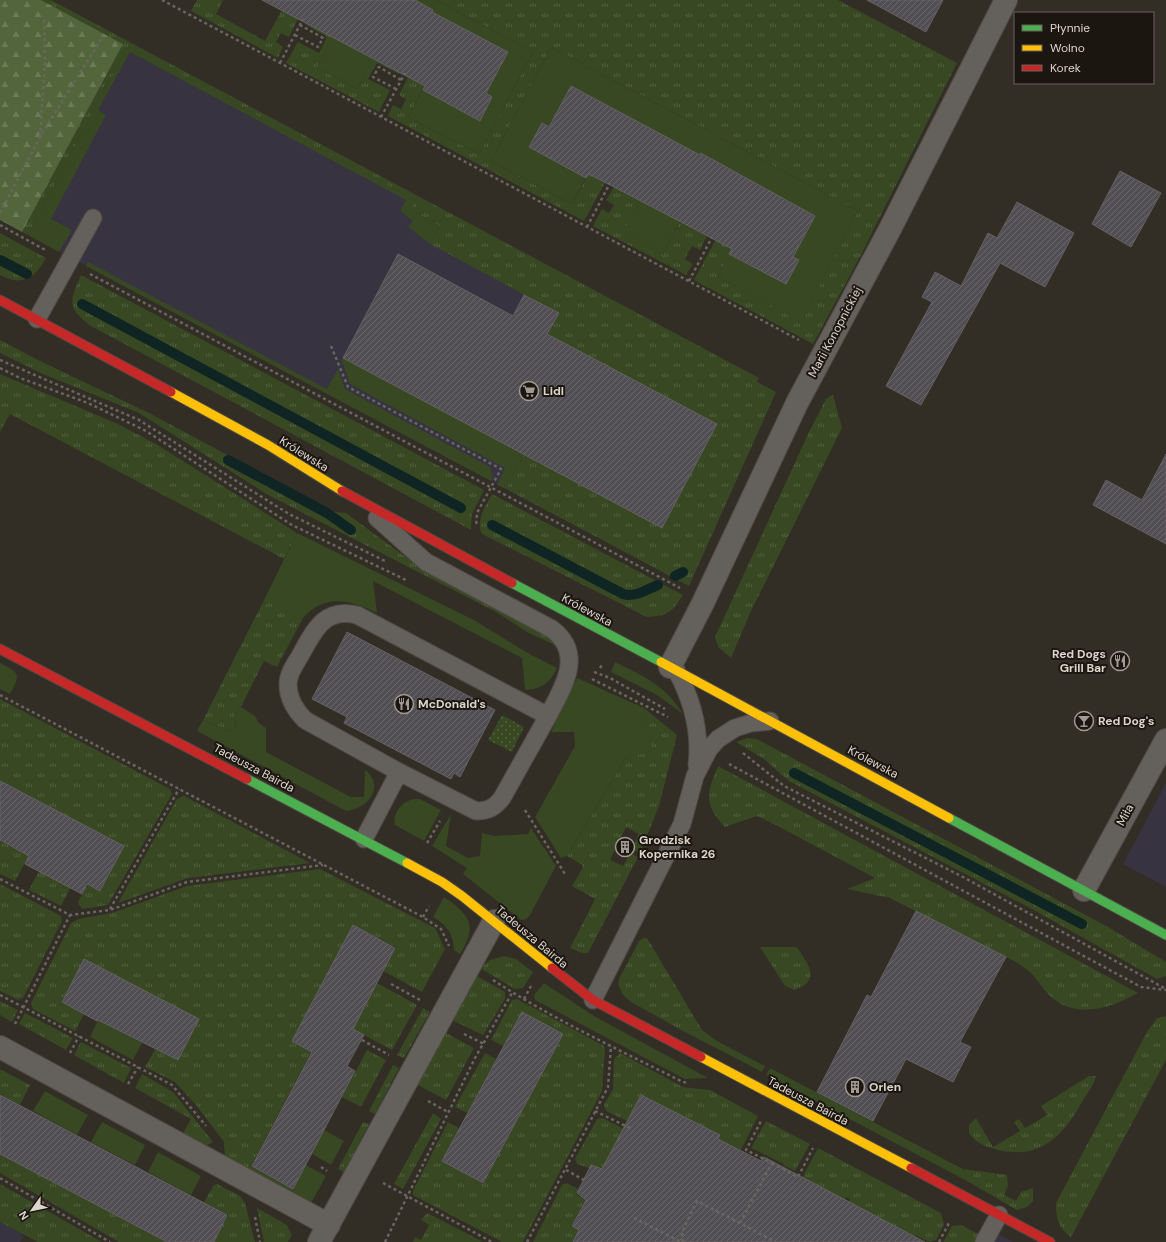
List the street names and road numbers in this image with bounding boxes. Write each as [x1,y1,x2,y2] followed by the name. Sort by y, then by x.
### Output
[804,284,866,380] street label: Marii Konopnickiej
[276,433,332,475] street label: Królewska
[559,590,615,630] street label: Królewska
[211,740,297,796] street label: Tadeusza Bairda
[845,742,901,782] street label: Królewska
[1113,801,1137,829] street label: Miła
[492,902,572,972] street label: Tadeusza Bairda
[765,1073,851,1129] street label: Tadeusza Bairda

